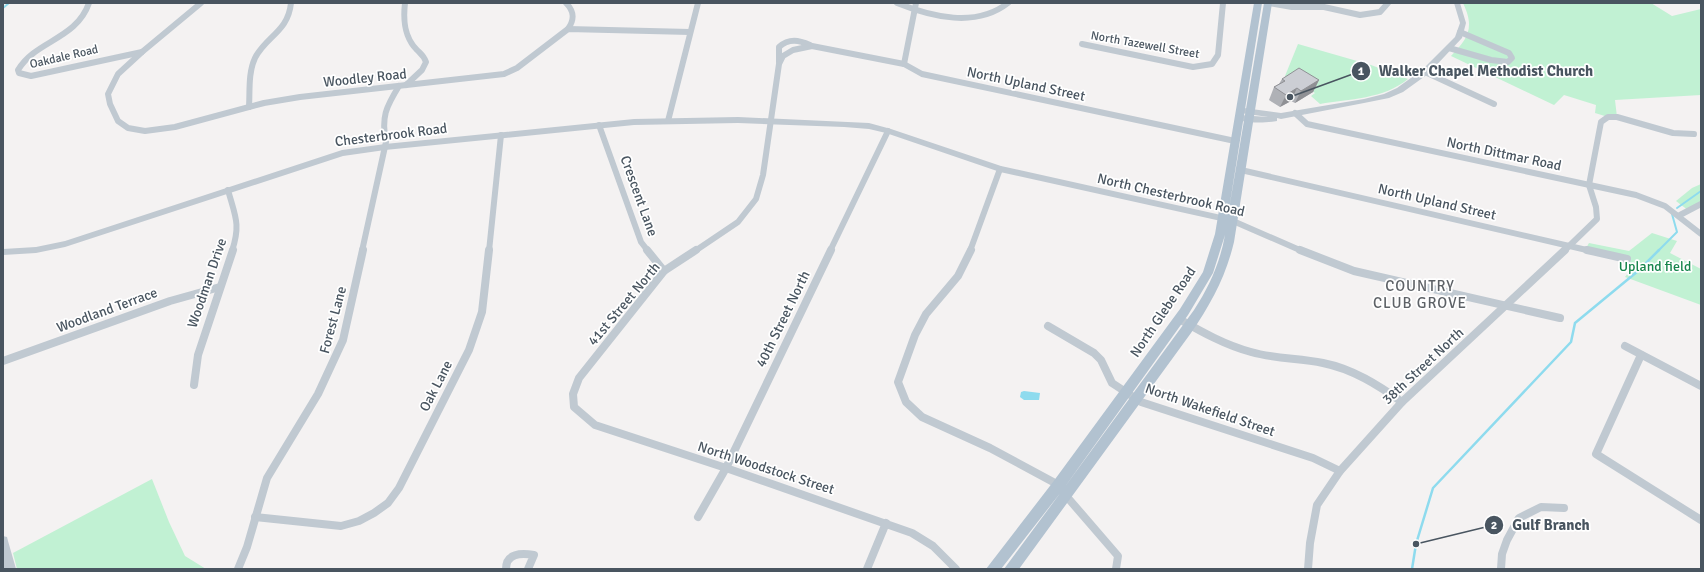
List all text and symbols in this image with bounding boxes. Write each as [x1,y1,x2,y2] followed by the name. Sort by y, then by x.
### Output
[1090,28,1200,62] street label: North Tazewell Street
[28,42,100,72] street label: Oakdale Road
[1351,57,1602,84] callout: Walker Chapel Methodist Church
[1379,62,1593,80] text: Walker Chapel Methodist Church
[965,63,1087,105] street label: North Upland Street
[1358,64,1365,79] text: 1
[322,65,408,91] street label: Woodley Road
[334,120,448,150] street label: Chesterbrook Road
[1445,134,1563,174] street label: North Dittmar Road
[617,153,661,239] street label: Crescent Lane
[1096,170,1246,220] street label: North Chesterbrook Road
[1376,180,1498,224] street label: North Upland Street
[184,236,230,330] street label: Woodman Drive
[1619,258,1691,275] park label: Upland field
[584,259,664,349] street label: 41st Street North
[1127,264,1199,360] street label: North Glebe Road
[752,268,814,370] street label: 40th Street North
[1373,277,1467,312] district label: COUNTRY CLUB GROVE
[54,284,160,336] street label: Woodland Terrace
[316,284,350,356] street label: Forest Lane
[1379,324,1467,408] street label: 38th Street North
[416,358,456,414] street label: Oak Lane
[1143,380,1277,440] street label: North Wakefield Street
[696,438,836,498] street label: North Woodstock Street
[1484,512,1597,539] callout: Gulf Branch
[1512,516,1590,534] text: Gulf Branch
[1491,518,1497,533] text: 2

